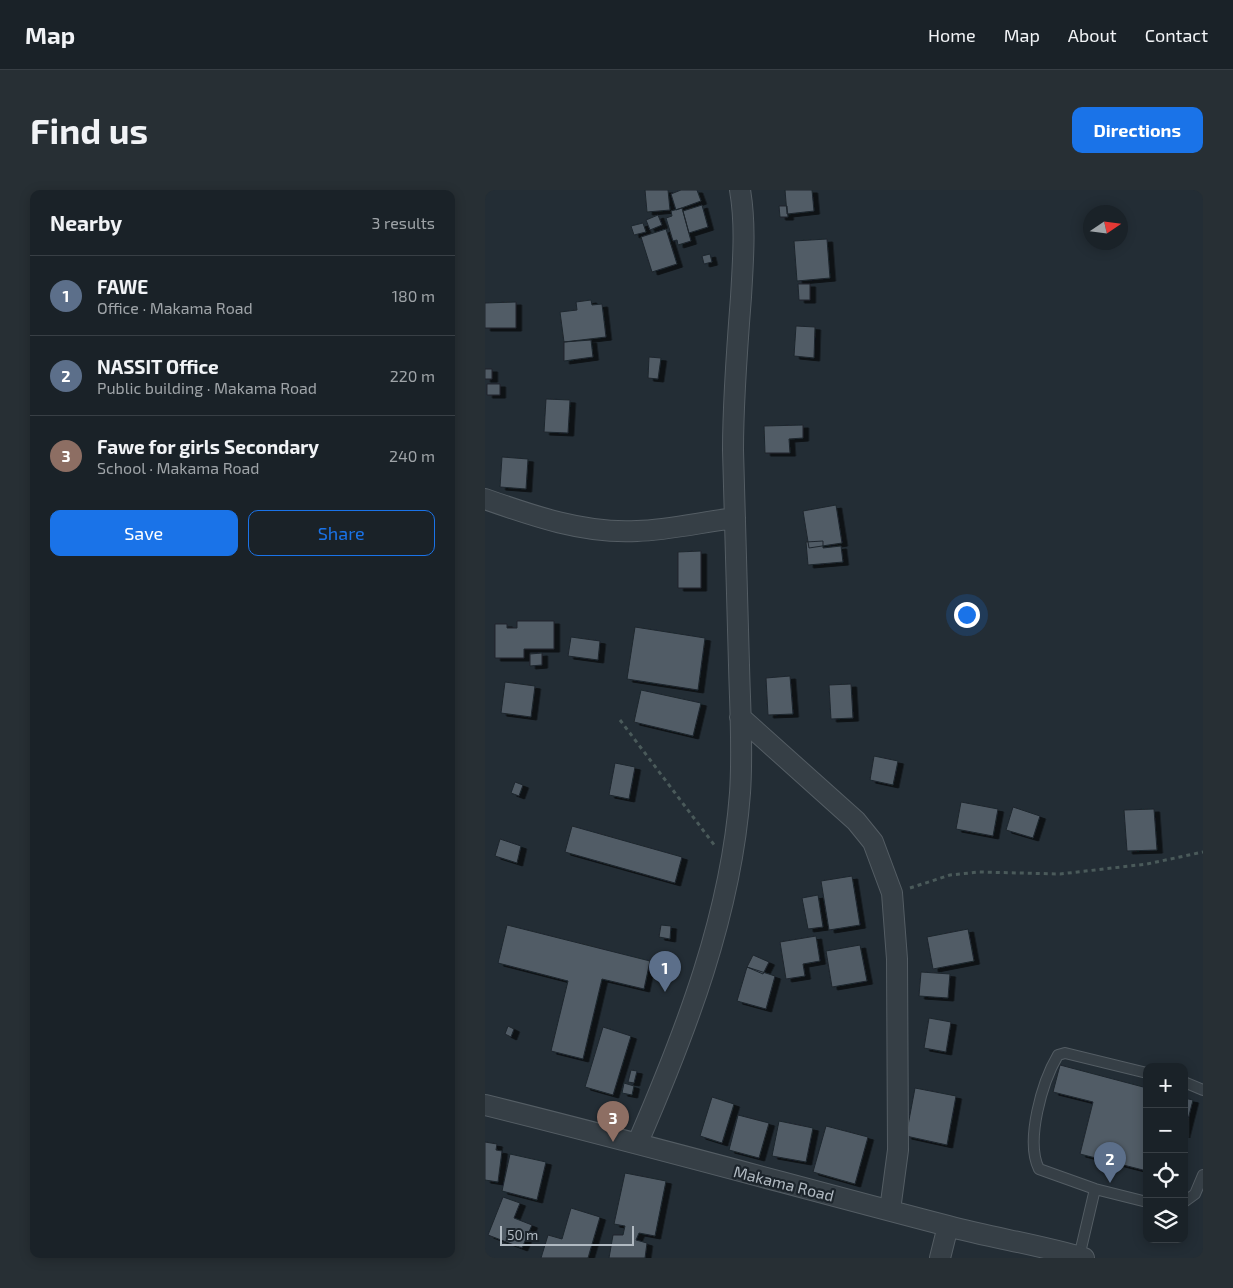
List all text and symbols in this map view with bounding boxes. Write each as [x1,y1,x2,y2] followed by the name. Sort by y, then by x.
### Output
[25,20,75,49] text: Map
[928,24,976,46] text: Home
[1004,24,1040,46] text: Map
[1068,24,1117,46] text: About
[1145,24,1208,46] text: Contact
[1072,107,1203,153] button: Directions
[30,109,148,151] text: Find us
[1083,205,1128,250] north arrow
[50,210,122,235] text: Nearby
[372,213,435,232] text: 3 results
[97,275,148,298] text: FAWE
[63,286,69,305] text: 1
[392,286,435,305] text: 180 m
[97,298,253,317] text: Office · Makama Road
[97,355,219,378] text: NASSIT Office
[61,366,71,385] text: 2
[390,366,435,385] text: 220 m
[97,378,317,397] text: Public building · Makama Road
[97,435,319,458] text: Fawe for girls Secondary
[61,446,71,465] text: 3
[389,446,435,465] text: 240 m
[97,458,260,477] text: School · Makama Road
[50,510,238,556] button: Save
[248,510,435,556] button: Share
[954,602,980,628] your location
[649,951,681,992] pin: 1
[1143,1063,1188,1243] map controls
[1143,1063,1188,1108] button: +
[597,1101,629,1142] pin: 3
[1143,1108,1188,1153] button: −
[1094,1142,1126,1183] pin: 2
[1143,1153,1188,1198] button: locate
[732,1161,836,1205] street label: Makama Road
[1143,1198,1188,1243] button: layers
[500,1223,634,1246] scale bar
[507,1226,538,1243] text: 50 m

